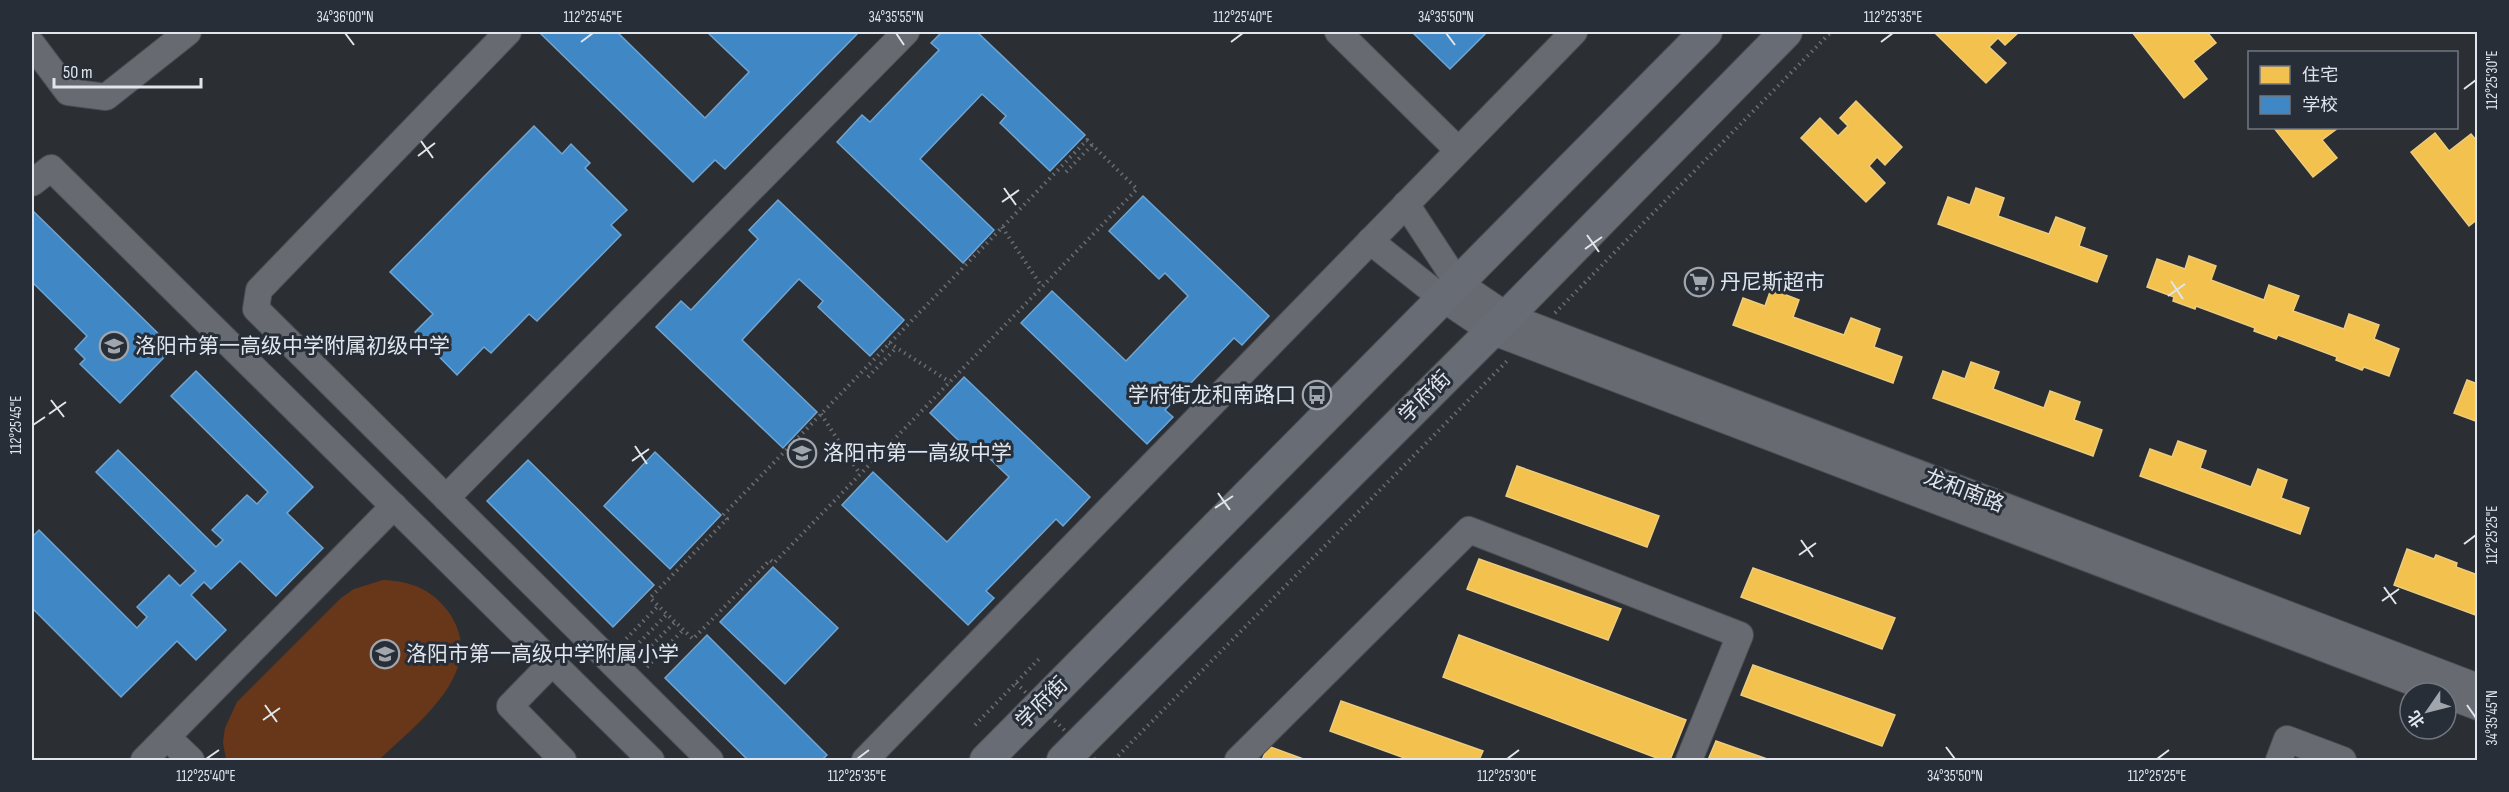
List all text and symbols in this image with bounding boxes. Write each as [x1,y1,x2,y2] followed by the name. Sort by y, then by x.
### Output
[316,8,374,27] text: 34°36'00"N
[564,8,622,27] text: 112°25'45"E
[868,8,924,27] text: 34°35'55"N
[1213,8,1273,27] text: 112°25'40"E
[1418,8,1474,27] text: 34°35'50"N
[1864,8,1922,27] text: 112°25'35"E
[2483,50,2502,110] text: 112°25'30"E
[54,51,201,89] scale bar
[2248,51,2458,129] legend
[63,62,93,83] text: 50 m
[2302,65,2338,86] text: 住宅
[2302,95,2338,116] text: 学校
[1683,266,1715,298] supermarket icon: 丹尼斯超市
[1720,270,1825,295] place label: 丹尼斯超市
[98,330,130,362] school or university icon: 洛阳市第一高级中学附属初级中学
[135,334,450,359] place label: 洛阳市第一高级中学附属初级中学
[1394,366,1456,428] street label: 学府街
[1301,379,1333,411] bus stop icon: 学府街龙和南路口
[1128,383,1296,408] place label: 学府街龙和南路口
[7,396,26,454] text: 112°25'45"E
[786,437,818,469] school or university icon: 洛阳市第一高级中学
[823,441,1012,466] place label: 洛阳市第一高级中学
[1920,464,2008,518] street label: 龙和南路
[2483,506,2502,564] text: 112°25'25"E
[369,638,401,670] school or university icon: 洛阳市第一高级中学附属小学
[406,642,679,667] place label: 洛阳市第一高级中学附属小学
[1011,672,1073,734] street label: 学府街
[2398,681,2458,741] north arrow
[2483,690,2502,746] text: 34°35'45"N
[2405,707,2429,731] text: 北
[176,767,236,786] text: 112°25'40"E
[828,767,886,786] text: 112°25'35"E
[1477,767,1537,786] text: 112°25'30"E
[1927,767,1983,786] text: 34°35'50"N
[2128,767,2186,786] text: 112°25'25"E

